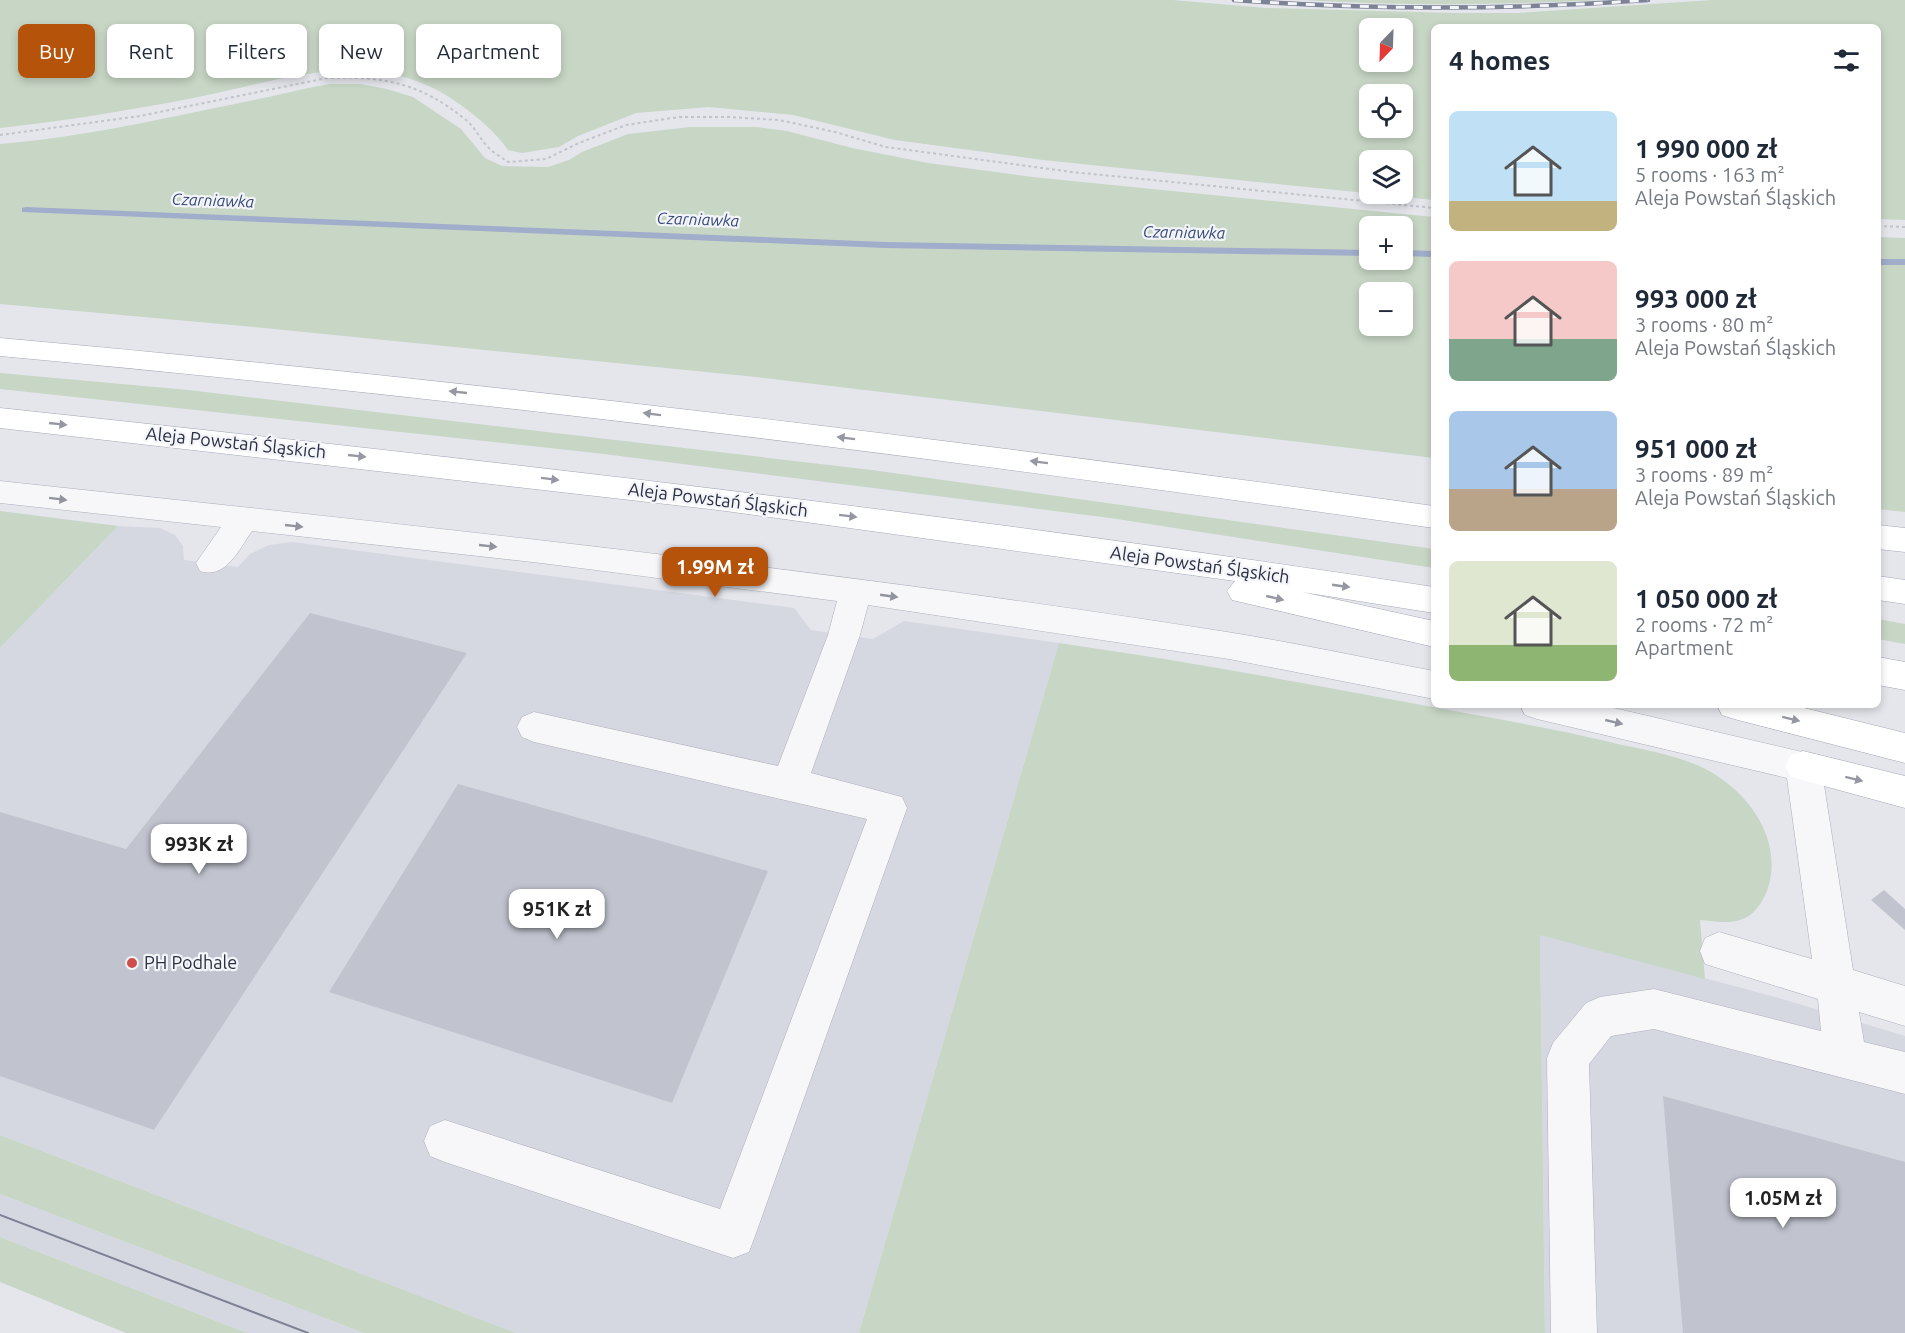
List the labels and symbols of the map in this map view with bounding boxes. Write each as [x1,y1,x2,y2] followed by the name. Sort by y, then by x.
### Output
[1359,18,1413,72] north arrow
[171,190,255,210] water label: Czarniawka
[656,209,740,229] water label: Czarniawka
[1143,222,1226,242] water label: Czarniawka
[449,387,468,397] one-way arrow
[642,409,661,419] one-way arrow
[49,419,68,429] one-way arrow
[145,422,327,461] street label: Aleja Powstań Śląskich
[836,433,855,443] one-way arrow
[347,451,366,461] one-way arrow
[1030,457,1049,466] one-way arrow
[541,474,560,484] one-way arrow
[627,477,809,520] street label: Aleja Powstań Śląskich
[49,494,68,504] one-way arrow
[838,512,857,521] one-way arrow
[284,521,303,531] one-way arrow
[478,541,497,551] one-way arrow
[1109,541,1291,587] street label: Aleja Powstań Śląskich
[653,547,777,598] pin: 1.99M zł
[1332,581,1351,590] one-way arrow
[880,591,899,600] one-way arrow
[1266,594,1284,604] one-way arrow
[1782,715,1800,725] one-way arrow
[1605,718,1623,728] one-way arrow
[1845,775,1863,784] one-way arrow
[144,824,254,875] pin: 993K zł
[502,889,612,940] pin: 951K zł
[144,952,237,972] place label: PH Podhale
[125,956,139,970] marker: PH Podhale
[1721,1178,1845,1229] pin: 1.05M zł

